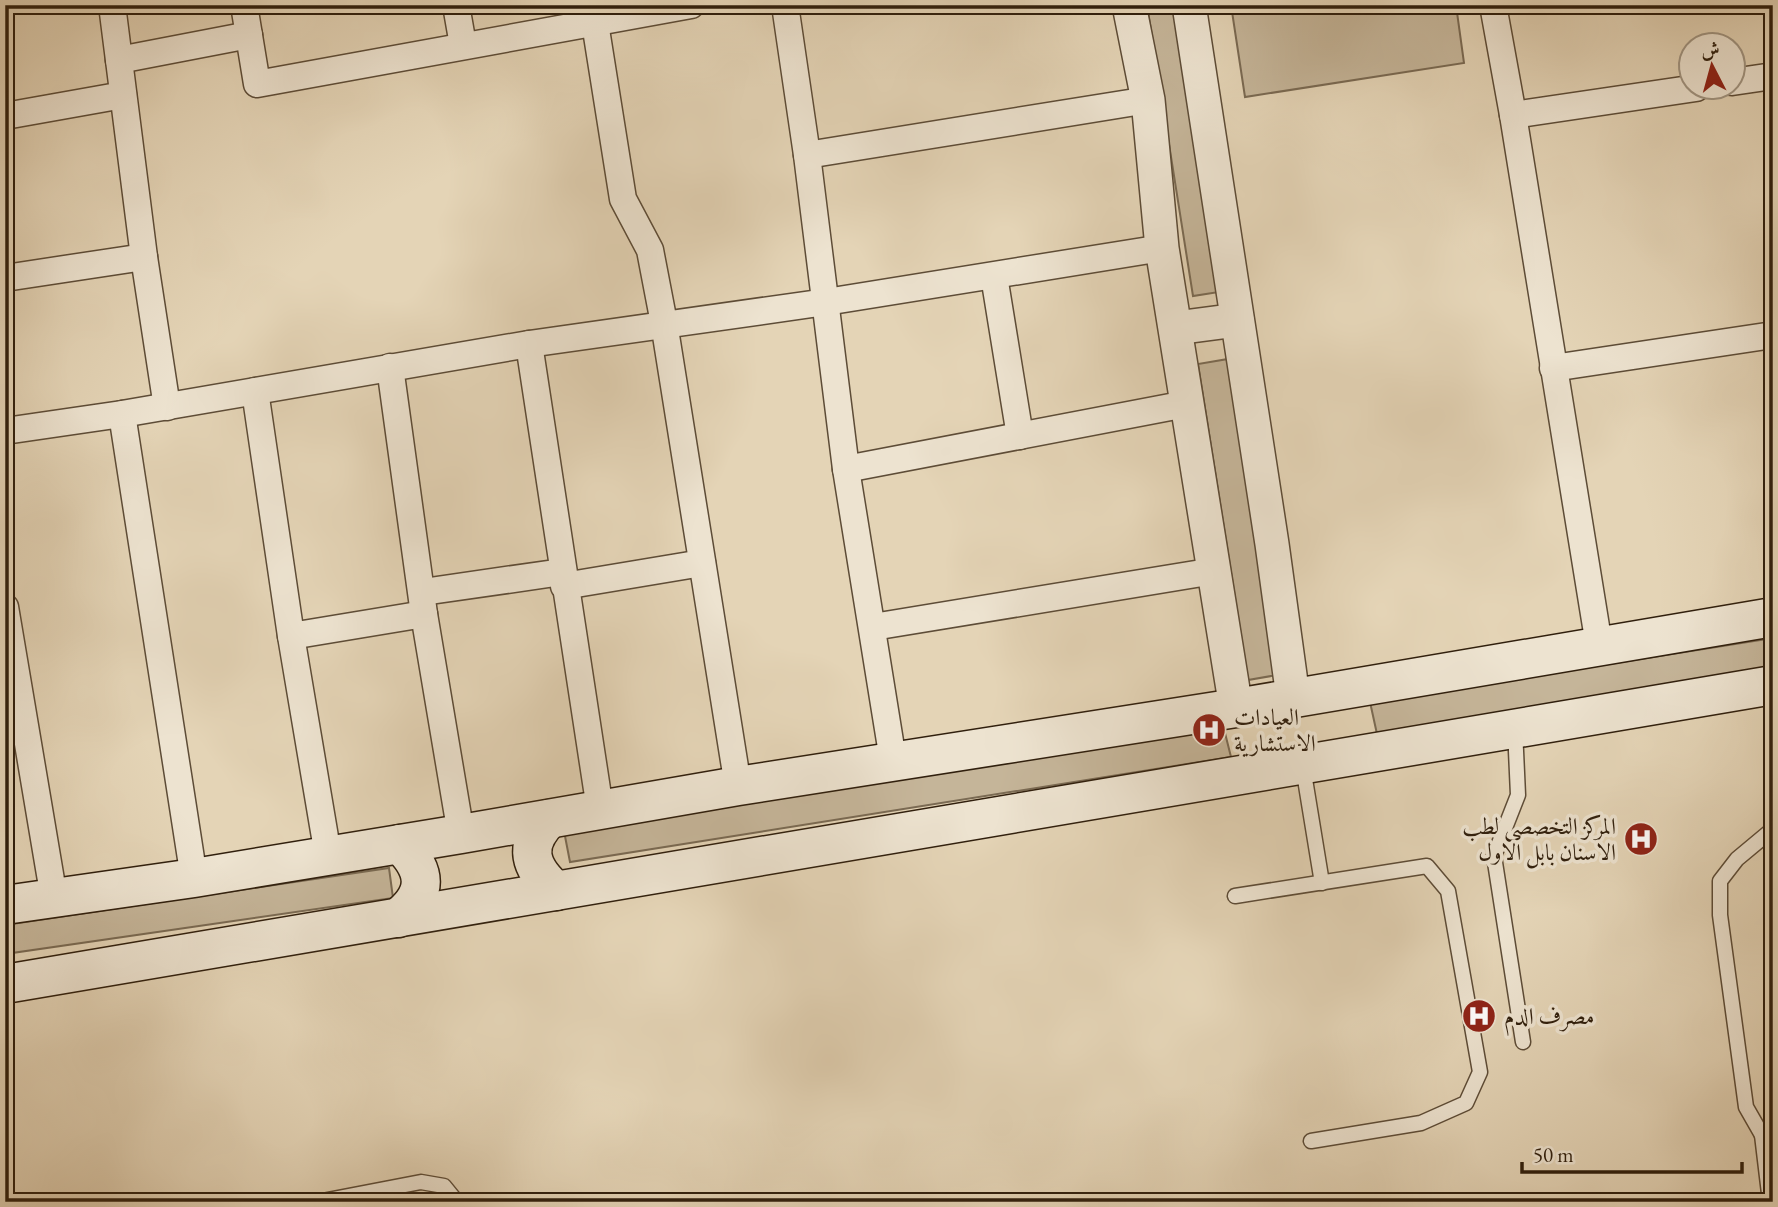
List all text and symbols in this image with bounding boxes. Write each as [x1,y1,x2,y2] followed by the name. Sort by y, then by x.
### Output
[1676,32,1746,102] north arrow
[1700,36,1721,63] text: ش
[1234,702,1316,758] place label: العيادات الاستشارية
[1190,711,1228,749] hospital icon: العيادات الاستشارية
[1462,811,1616,869] place label: المركز التخصصي لطب الاسنان بابل الاول
[1622,820,1660,858] hospital icon: المركز التخصصي لطب الاسنان بابل الاول
[1460,997,1498,1035] hospital icon: مصرف الدم
[1504,1001,1594,1036] place label: مصرف الدم
[1522,1130,1743,1174] scale bar
[1533,1141,1574,1168] text: 50 m

